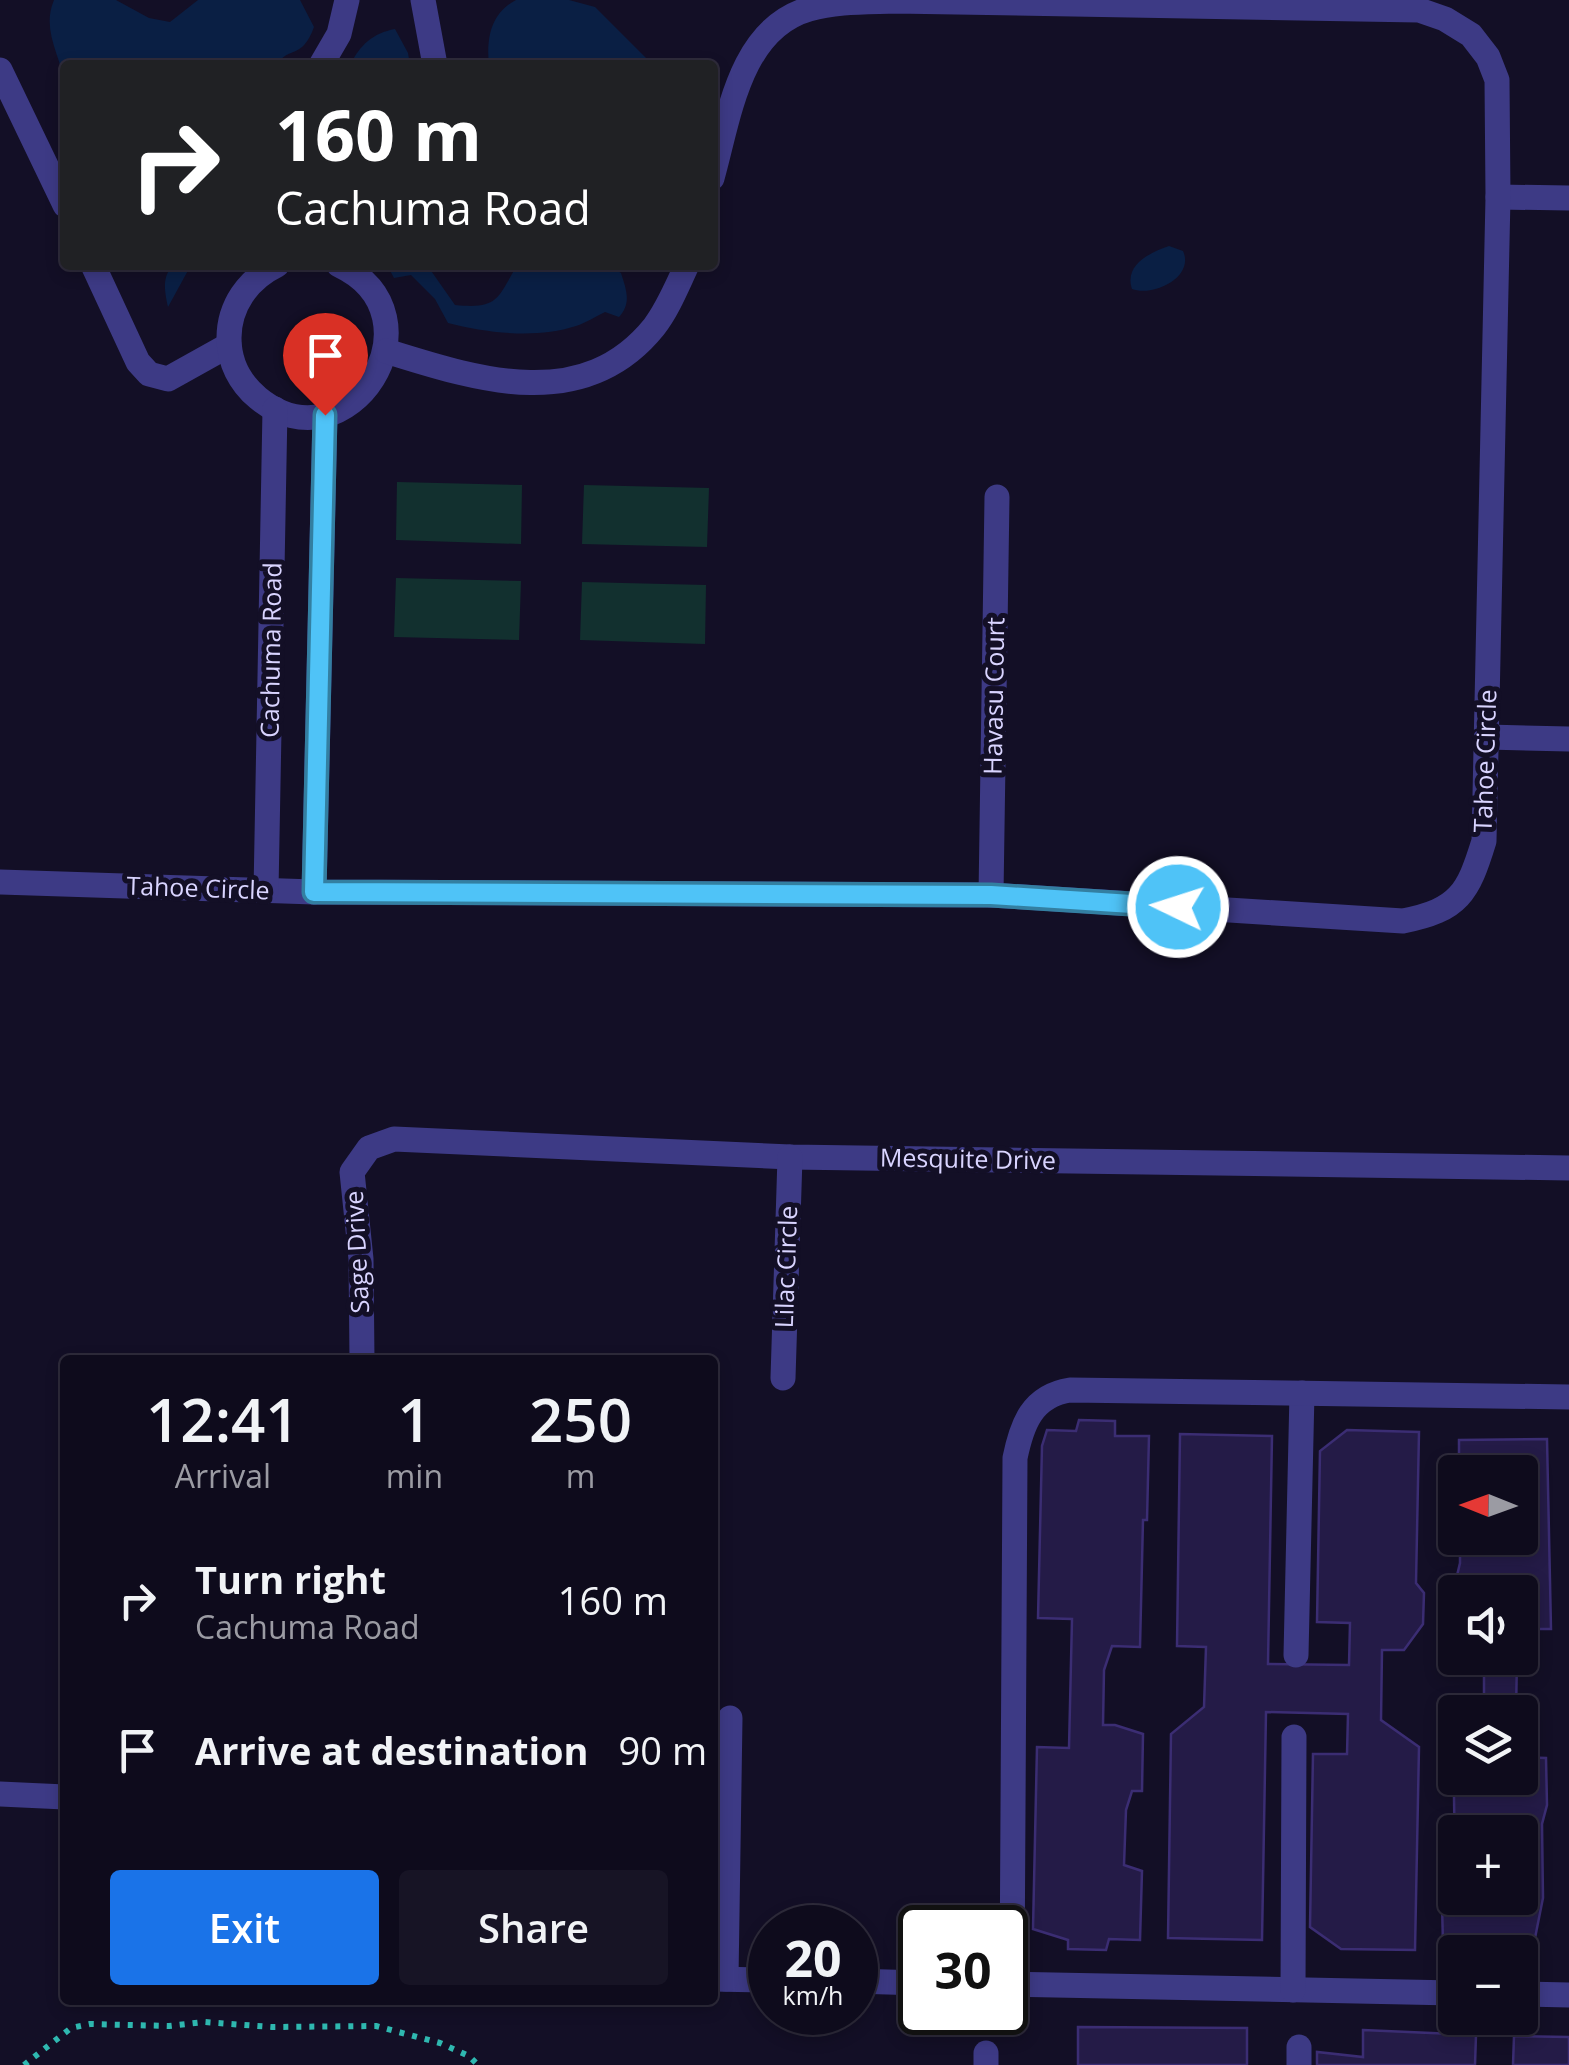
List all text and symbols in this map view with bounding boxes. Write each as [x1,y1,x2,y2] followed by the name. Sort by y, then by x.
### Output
[275,86,482,182] text: 160 m
[110,100,240,230] icon: right
[275,177,591,238] text: Cachuma Road
[283,313,368,416] pin
[298,328,353,383] icon: arrive
[251,562,289,738] street label: Cachuma Road
[975,617,1011,775] street label: Havasu Court
[1465,689,1503,833] street label: Tahoe Circle
[1126,855,1230,959] position arrow
[126,868,270,906] street label: Tahoe Circle
[880,1139,1056,1177] street label: Mesquite Drive
[336,1190,376,1314] street label: Sage Drive
[766,1205,804,1329] street label: Lilac Circle
[146,1378,300,1460] text: 12:41
[397,1378,432,1460] text: 1
[529,1378,632,1460] text: 250
[175,1454,271,1497] text: Arrival
[386,1454,443,1497] text: min
[566,1454,595,1497] text: m
[1438,1455,1538,1555] north arrow
[1438,1455,1538,2035] map controls
[195,1553,386,1605] text: Turn right
[110,1573,165,1628] icon: right
[558,1574,668,1626] text: 160 m
[1438,1575,1538,1675] button: sound
[195,1605,420,1648] text: Cachuma Road
[1438,1695,1538,1795] button: layers
[110,1723,165,1778] icon: arrive
[195,1724,589,1776] text: Arrive at destination
[619,1724,707,1776] text: 90 m
[1438,1815,1538,1915] button: +
[110,1870,379,1985] button: Exit
[399,1870,668,1985] button: Share
[898,1905,1028,2035] speed limit sign: 30
[784,1924,842,1992] text: 20
[1438,1935,1538,2035] button: −
[783,1978,843,2012] text: km/h

